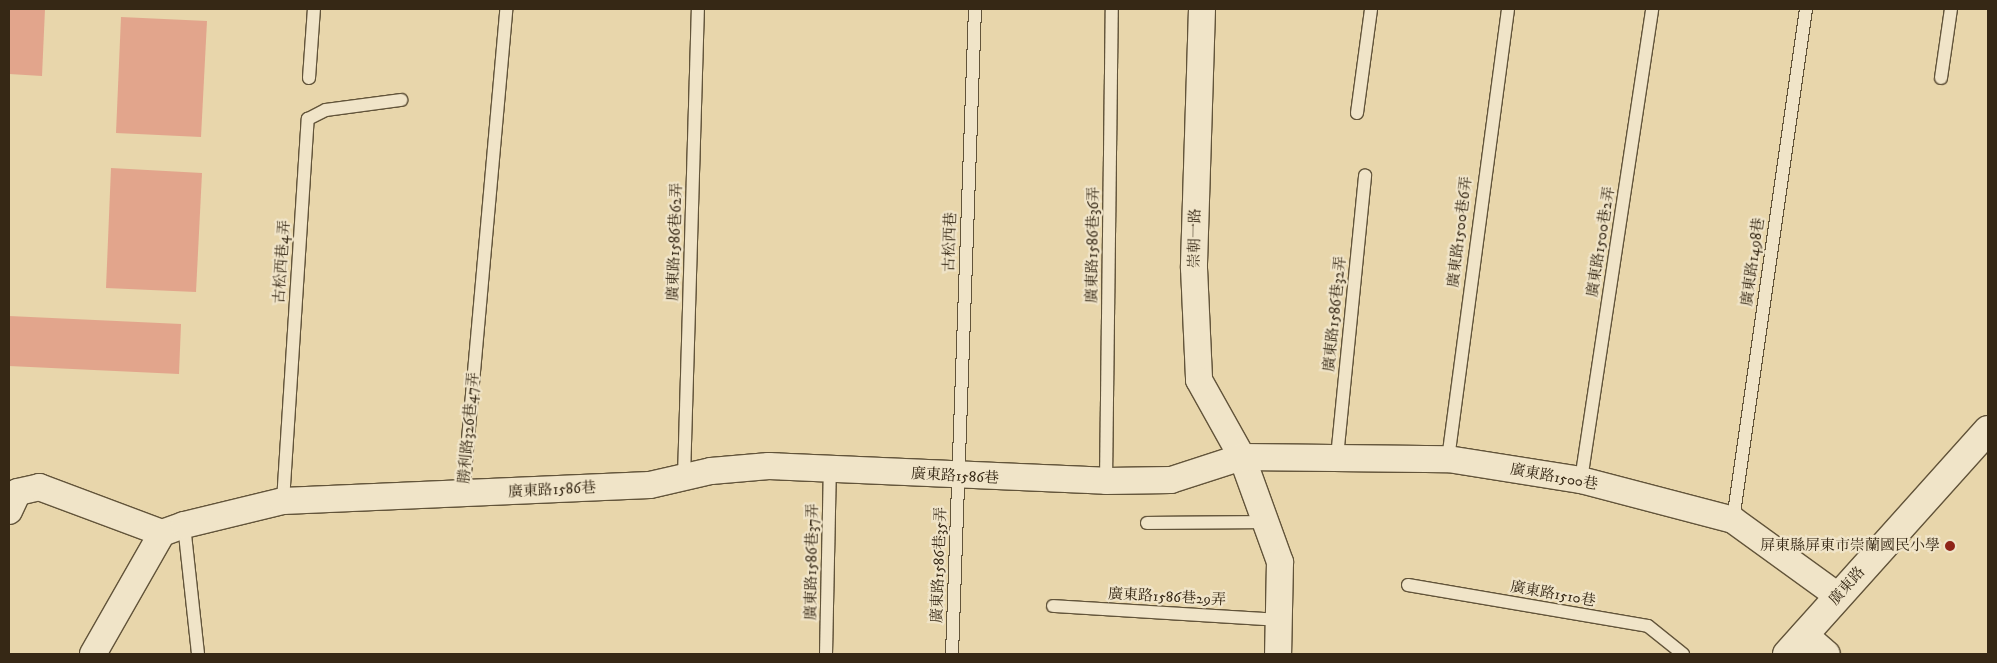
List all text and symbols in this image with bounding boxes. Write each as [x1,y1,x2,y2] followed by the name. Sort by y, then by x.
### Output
[1444,175,1476,289] street label: 廣東路1500巷6弄
[664,183,686,301] street label: 廣東路1586巷62弄
[1583,186,1619,298] street label: 廣東路1500巷2弄
[1083,187,1103,303] street label: 廣東路1586巷36弄
[1185,208,1205,268] street label: 崇朝一路
[940,212,960,272] street label: 古松西巷
[1738,217,1768,307] street label: 廣東路1498巷
[270,220,294,304] street label: 古松西巷4弄
[1320,255,1350,373] street label: 廣東路1586巷32弄
[455,372,483,484] street label: 勝利路326巷47弄
[1509,460,1599,494] street label: 廣東路1500巷
[911,465,999,487] street label: 廣東路1586巷
[508,479,596,501] street label: 廣東路1586巷
[802,504,822,620] street label: 廣東路1586巷37弄
[928,507,950,623] street label: 廣東路1586巷35弄
[1760,537,1940,555] place label: 屏東縣屏東市崇蘭國民小學
[1944,540,1956,552] marker: 屏東縣屏東市崇蘭國民小學
[1825,563,1869,609] street label: 廣東路
[1509,578,1597,610] street label: 廣東路1510巷
[1108,585,1226,609] street label: 廣東路1586巷29弄

